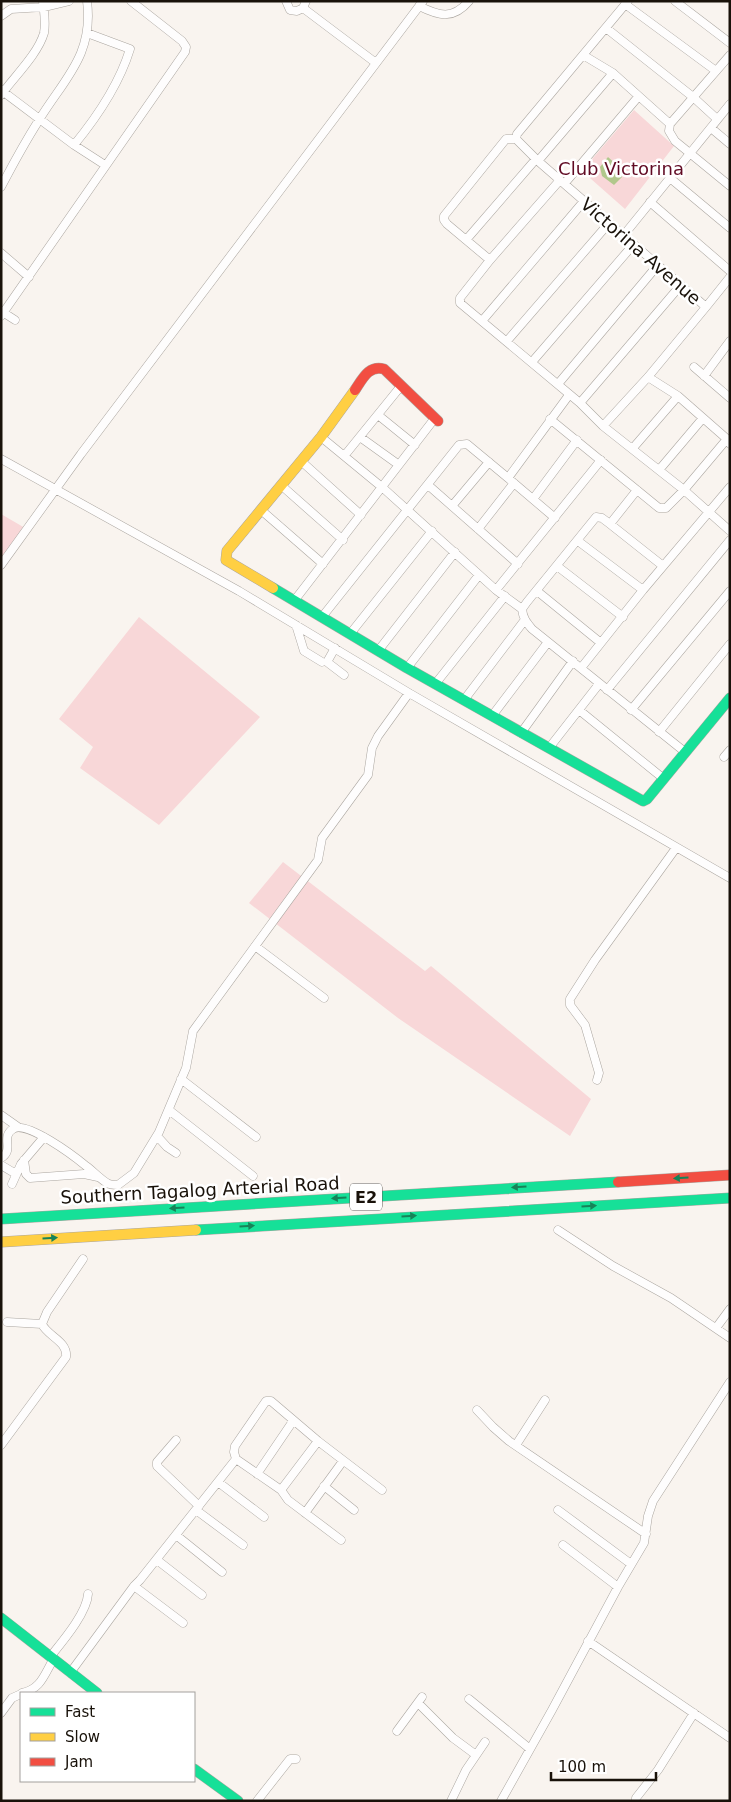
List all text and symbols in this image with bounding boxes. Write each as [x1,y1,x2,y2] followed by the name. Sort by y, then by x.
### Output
[558,158,684,179] park label: Club Victorina
[577,193,705,309] street label: Victorina Avenue
[60,1172,340,1208] street label: Southern Tagalog Arterial Road
[673,1174,689,1182] one-way arrow
[511,1183,527,1191] one-way arrow
[350,1184,382,1210] road number: E2
[331,1195,347,1203] one-way arrow
[581,1202,597,1210] one-way arrow
[169,1205,185,1213] one-way arrow
[401,1212,417,1220] one-way arrow
[239,1222,255,1230] one-way arrow
[42,1234,58,1242] one-way arrow
[20,1692,195,1782] legend
[65,1703,95,1721] text: Fast
[65,1728,100,1746] text: Slow
[551,1750,656,1782] scale bar
[64,1753,93,1771] text: Jam
[558,1758,606,1776] text: 100 m

